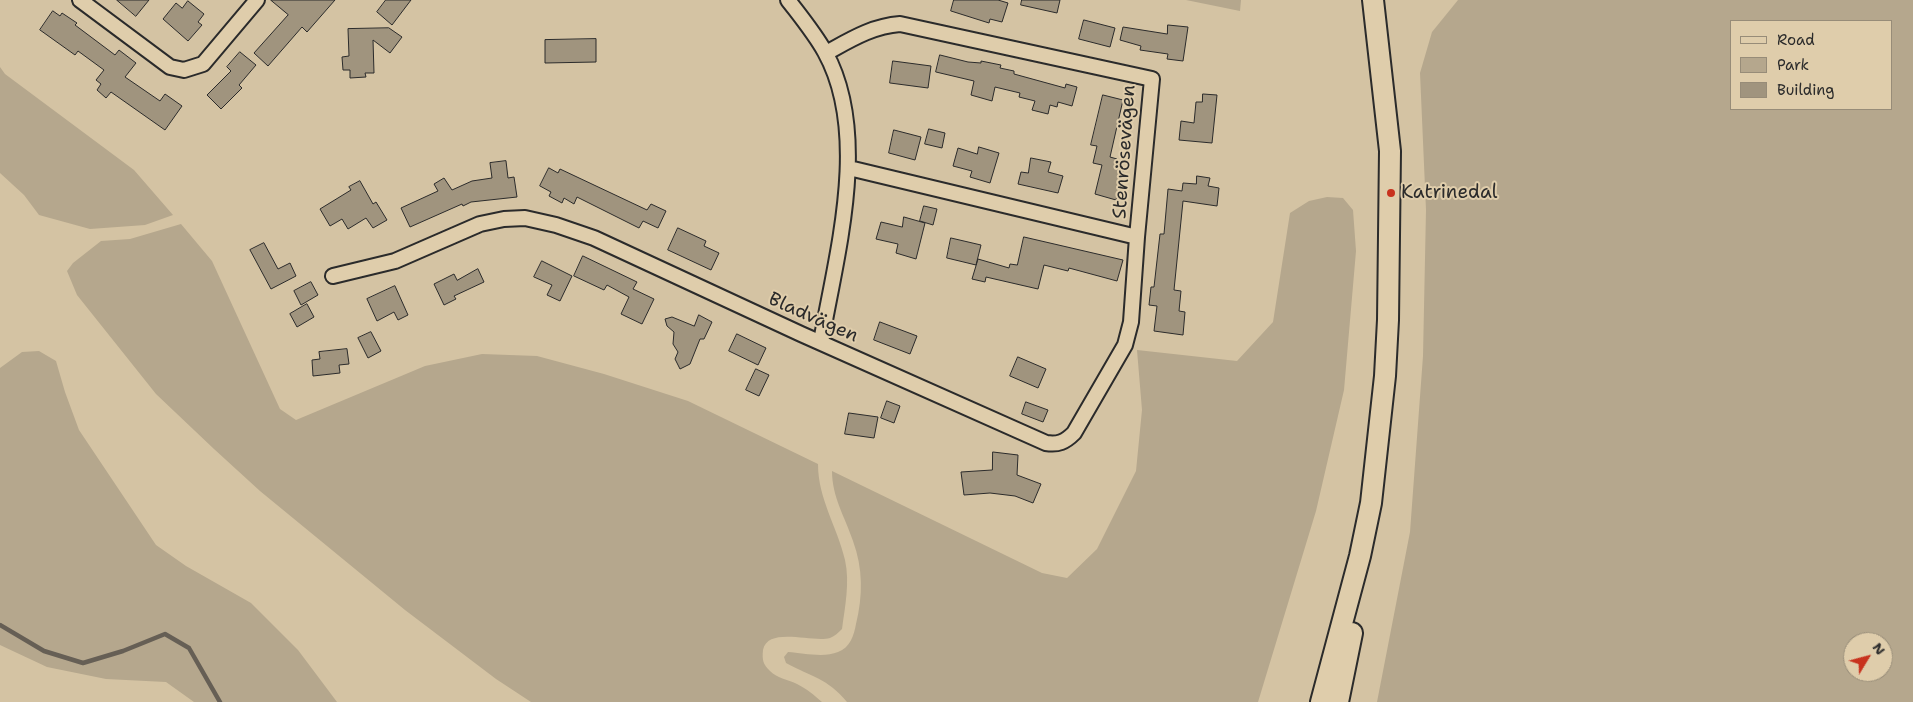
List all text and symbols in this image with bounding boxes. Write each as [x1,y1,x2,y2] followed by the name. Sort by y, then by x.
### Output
[1730,20,1893,110] legend
[1777,30,1815,50] text: Road
[1777,55,1809,75] text: Park
[1777,80,1834,100] text: Building
[1109,84,1141,220] street label: Stenrösevägen
[1401,182,1498,204] place label: Katrinedal
[1385,187,1397,199] marker: Katrinedal
[765,288,861,348] street label: Bladvägen
[1843,632,1893,682] north arrow
[1869,639,1890,658] text: N

